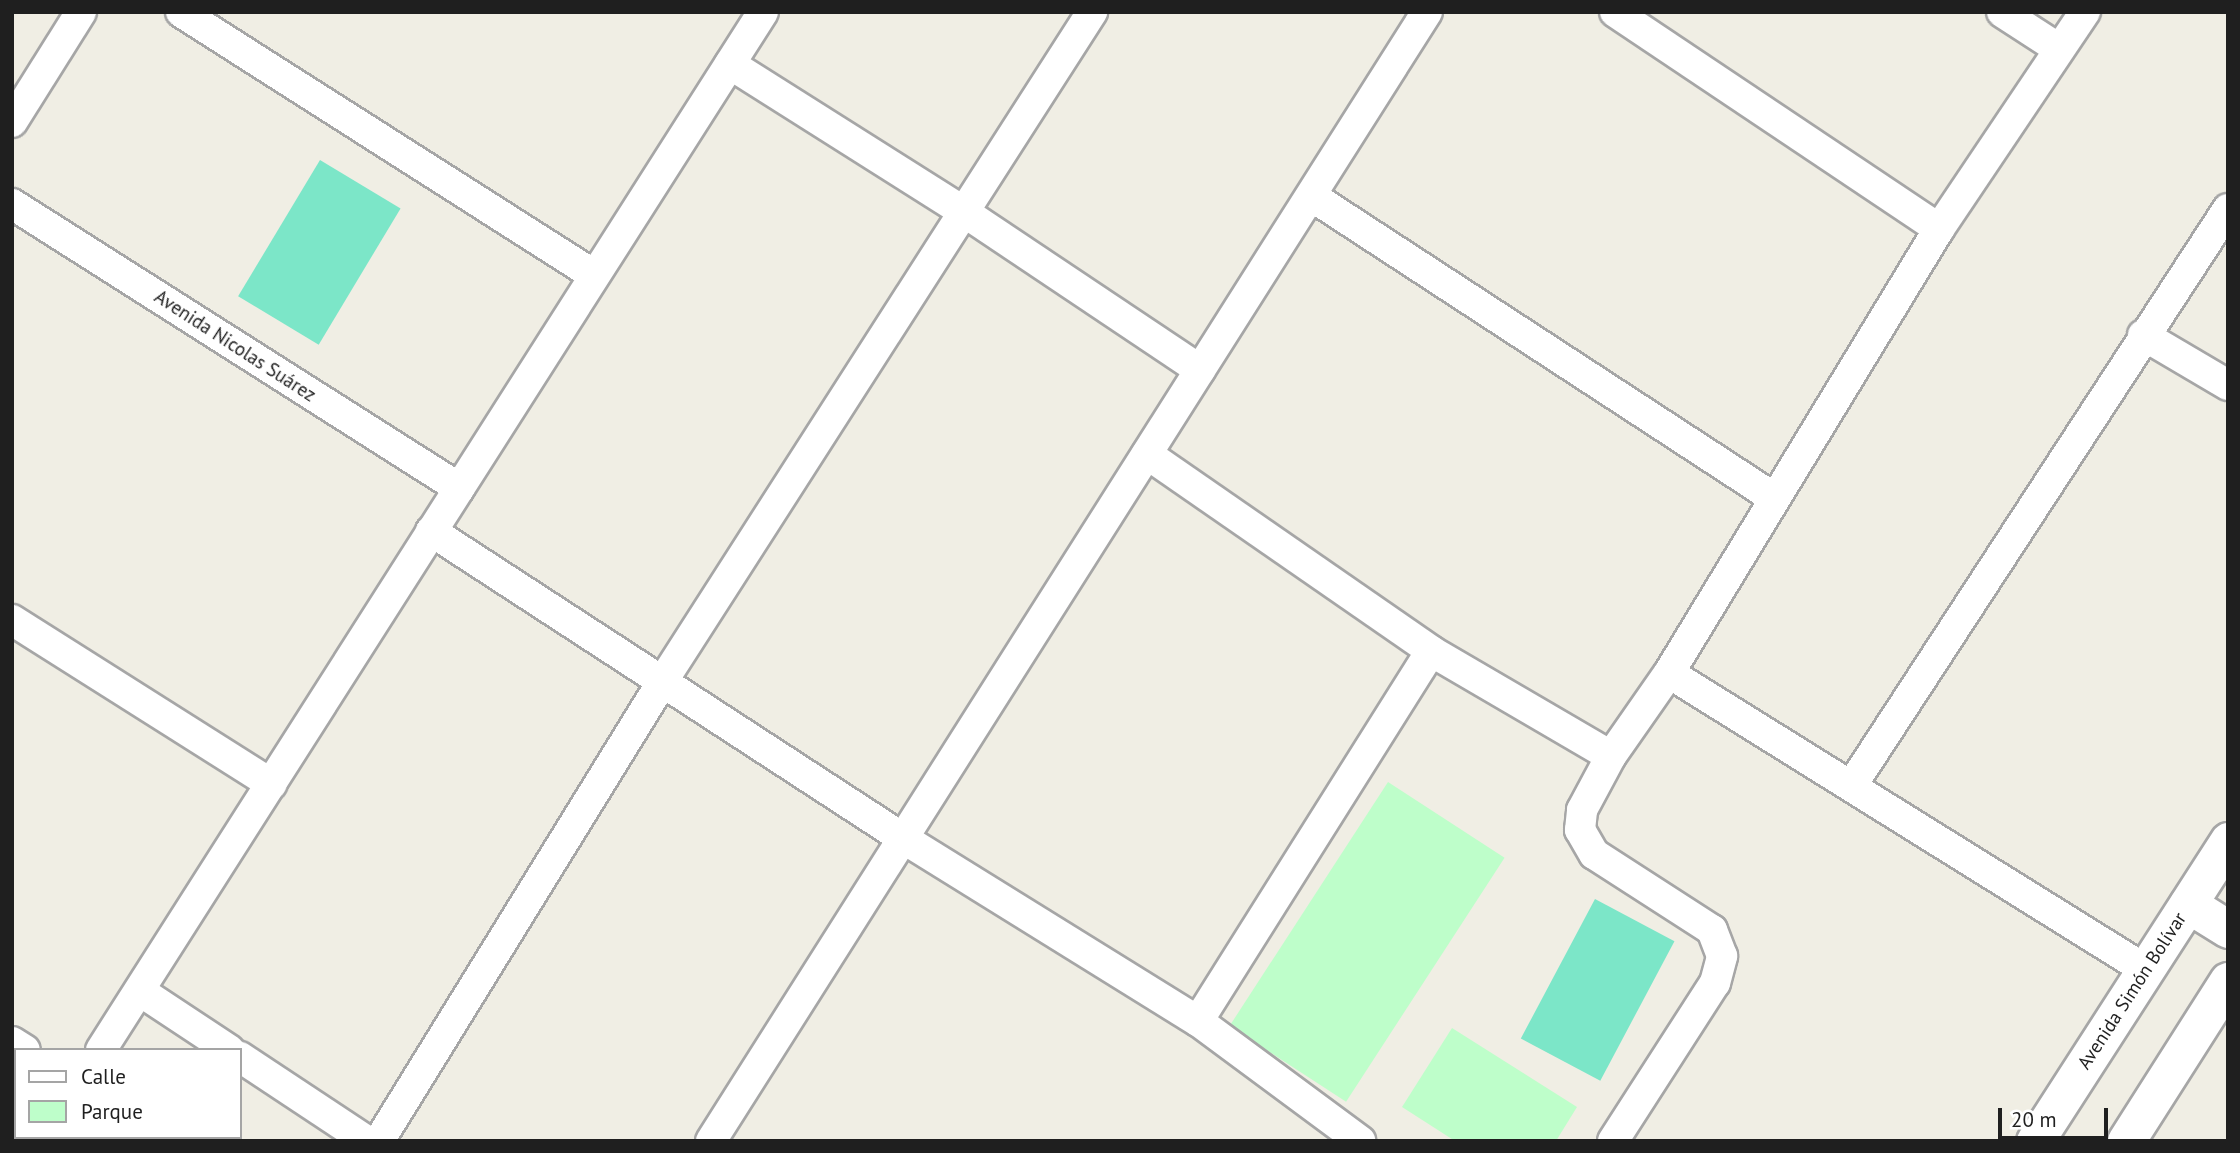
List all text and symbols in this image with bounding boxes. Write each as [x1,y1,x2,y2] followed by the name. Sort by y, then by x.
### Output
[150,285,320,407] street label: Avenida Nicolas Suárez
[2073,908,2191,1074] street label: Avenida Simón Bolívar
[14,1048,242,1139] legend
[81,1063,126,1090] text: Calle
[2002,1094,2112,1138] scale bar
[81,1098,143,1125] text: Parque
[2011,1106,2057,1133] text: 20 m

